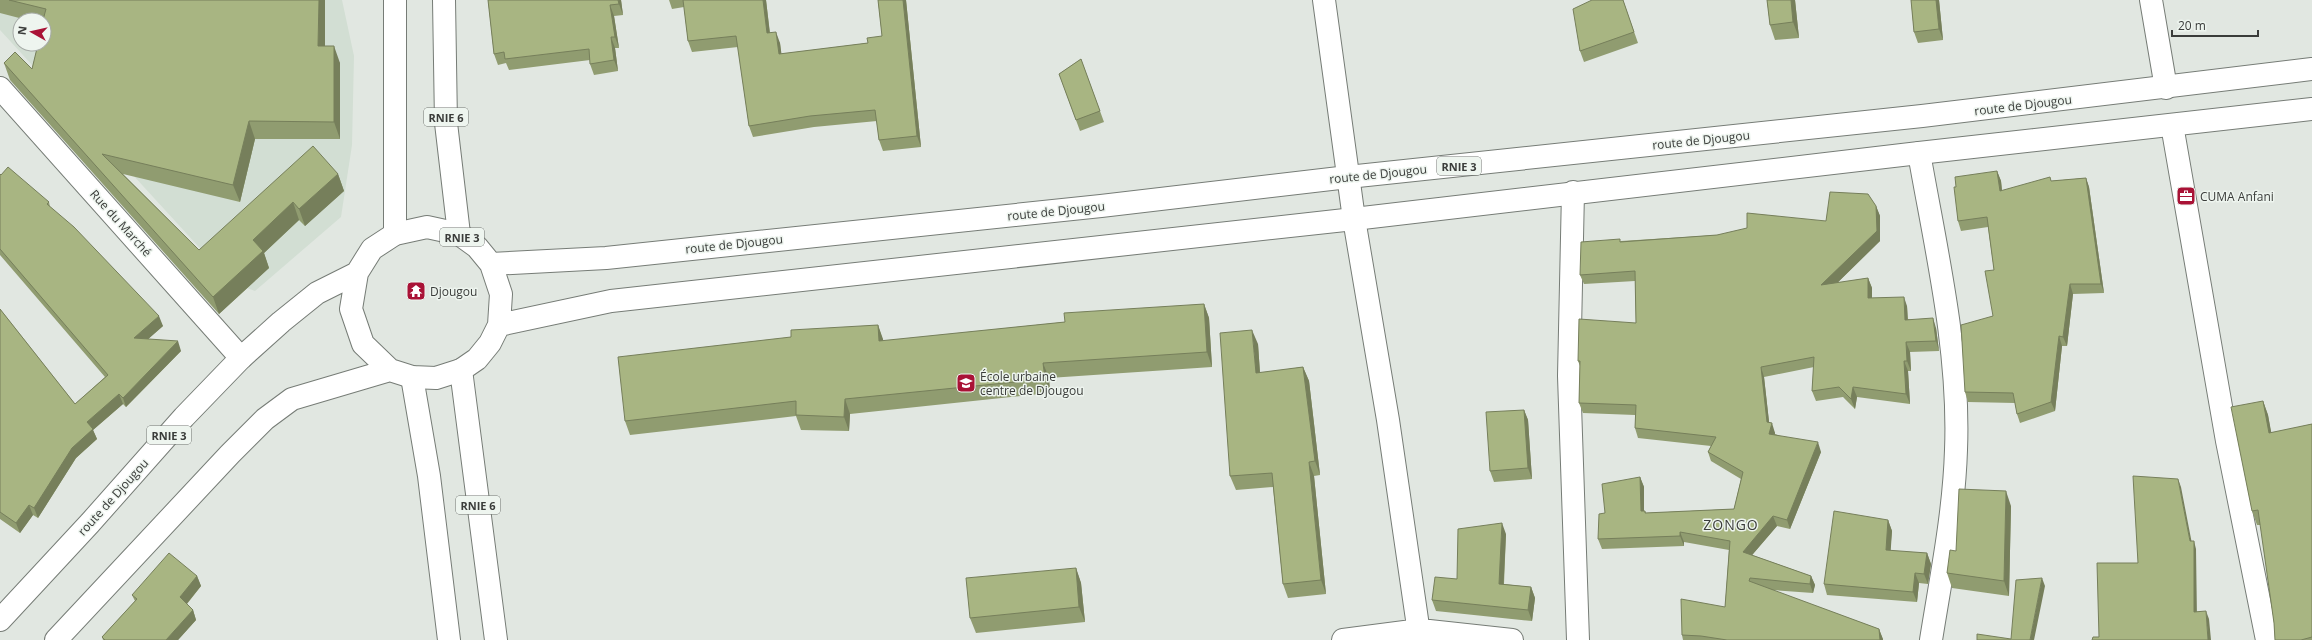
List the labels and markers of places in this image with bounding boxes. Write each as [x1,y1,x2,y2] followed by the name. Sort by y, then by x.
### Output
[2175,185,2197,207] office icon: CUMA Anfani
[2200,188,2274,205] place label: CUMA Anfani
[405,280,427,302] temple icon: Djougou
[430,283,477,300] place label: Djougou
[980,368,1084,399] place label: École urbaine centre de Djougou
[955,372,977,394] school or university icon: École urbaine centre de Djougou

